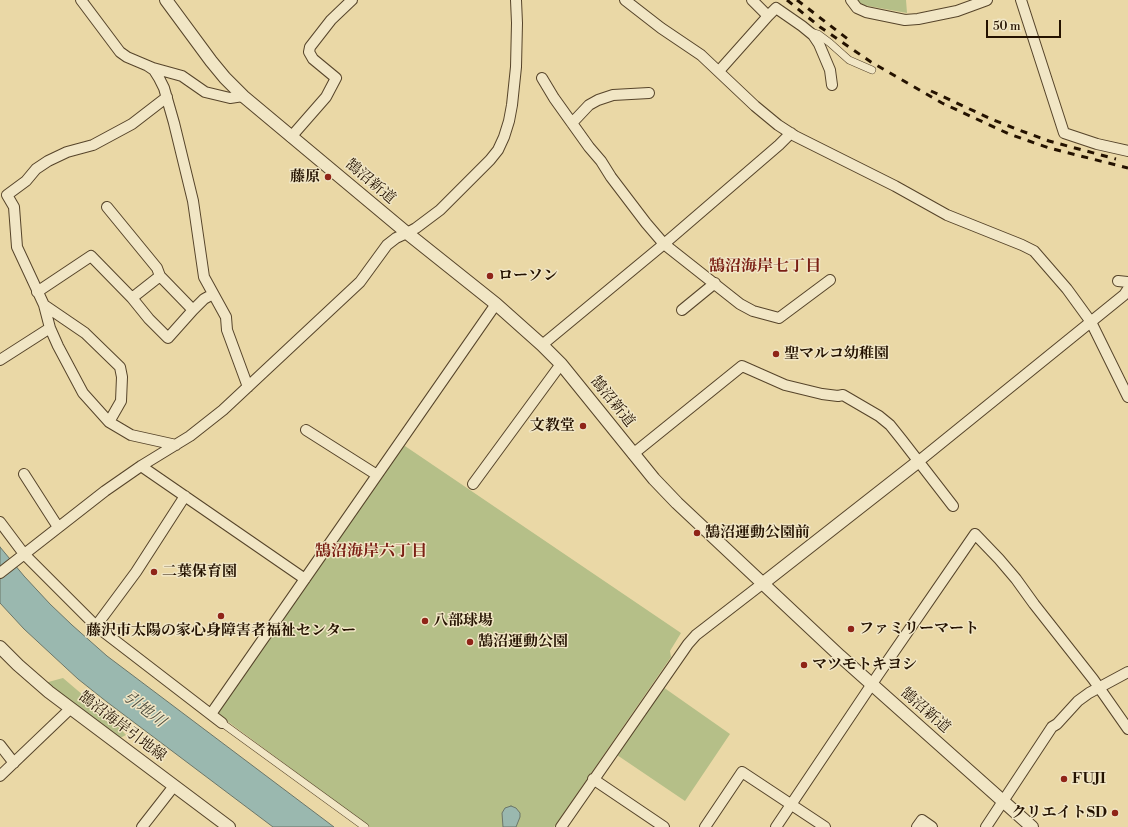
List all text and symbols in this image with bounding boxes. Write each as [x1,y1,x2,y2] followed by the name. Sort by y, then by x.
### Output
[988,12,1063,38] scale bar
[993,19,1021,34] text: 50 m
[341,156,399,208] street label: 鵠沼新道
[290,168,320,186] place label: 藤原
[323,172,333,182] marker: 藤原
[709,257,821,277] district label: 鵠沼海岸七丁目
[498,267,558,285] place label: ローソン
[485,271,495,281] marker: ローソン
[784,345,889,363] place label: 聖マルコ幼稚園
[771,349,781,359] marker: 聖マルコ幼稚園
[586,373,638,431] street label: 鵠沼新道
[530,417,575,435] place label: 文教堂
[578,421,588,431] marker: 文教堂
[705,524,810,542] place label: 鵠沼運動公園前
[692,528,702,538] marker: 鵠沼運動公園前
[315,542,427,562] district label: 鵠沼海岸六丁目
[162,563,237,581] place label: 二葉保育園
[149,567,159,577] marker: 二葉保育園
[216,611,226,621] marker: 藤沢市太陽の家心身障害者福祉センター
[433,612,493,630] place label: 八部球場
[420,616,430,626] marker: 八部球場
[859,620,979,638] place label: ファミリーマート
[86,622,356,640] place label: 藤沢市太陽の家心身障害者福祉センター
[846,624,856,634] marker: ファミリーマート
[478,633,568,651] place label: 鵠沼運動公園
[465,637,475,647] marker: 鵠沼運動公園
[812,656,917,674] place label: マツモトキヨシ
[799,660,809,670] marker: マツモトキヨシ
[896,685,954,737] street label: 鵠沼新道
[75,688,169,766] street label: 鵠沼海岸引地線
[119,688,169,732] water label: 引地川
[1072,770,1106,788] place label: FUJI
[1059,774,1069,784] marker: FUJI
[1011,804,1107,822] place label: クリエイトSD
[1110,808,1120,818] marker: クリエイトSD

